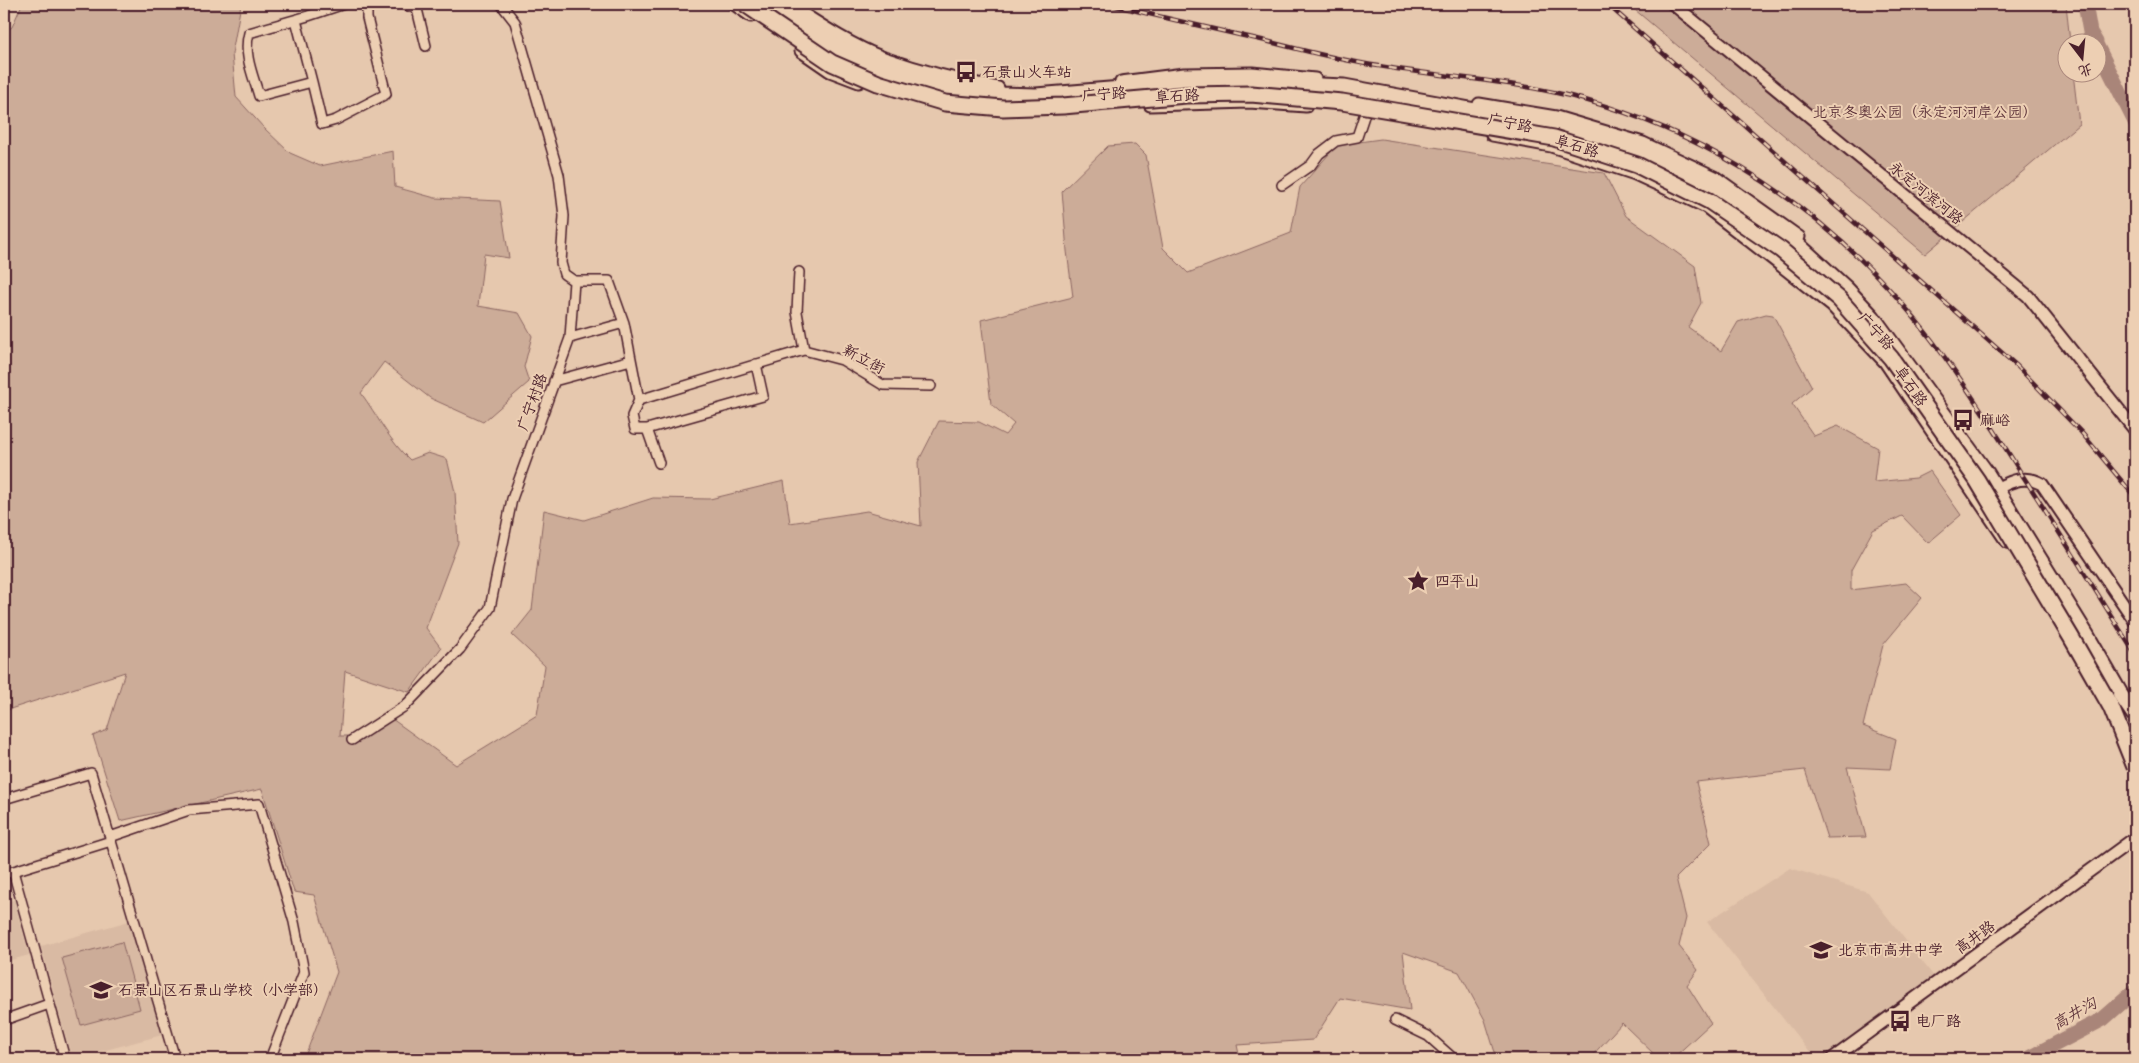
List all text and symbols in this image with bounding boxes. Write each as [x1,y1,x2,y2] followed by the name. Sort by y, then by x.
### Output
[2056,32,2106,82] north arrow
[953,59,979,85] bus stop icon: 石景山火车站
[2076,60,2095,81] text: 北
[982,62,1072,81] place label: 石景山火车站
[1081,82,1127,105] street label: 广宁路
[1154,84,1200,107] street label: 阜石路
[1812,102,2038,121] park label: 北京冬奥公园（永定河河岸公园）
[1486,109,1534,136] street label: 广宁路
[1553,130,1601,161] street label: 阜石路
[1885,157,1967,228] street label: 永定河滨河路
[1854,308,1899,354] street label: 广宁路
[840,340,889,378] street label: 新立街
[1891,362,1932,410] street label: 阜石路
[512,370,551,433] street label: 广宁村路
[1950,407,1976,433] bus stop icon: 麻峪
[1980,410,2010,429] place label: 麻峪
[1405,568,1431,594] place icon: 四平山
[1435,571,1480,590] place label: 四平山
[1951,916,1998,958] street label: 高井路
[1808,937,1834,963] school or university icon: 北京市高井中学
[1838,940,1943,959] place label: 北京市高井中学
[88,977,114,1003] school or university icon: 石景山区石景山学校（小学部）
[118,980,328,999] place label: 石景山区石景山学校（小学部）
[2048,991,2102,1034] water label: 高井沟
[1887,1008,1913,1034] bus stop icon: 电厂路
[1916,1011,1961,1030] place label: 电厂路

